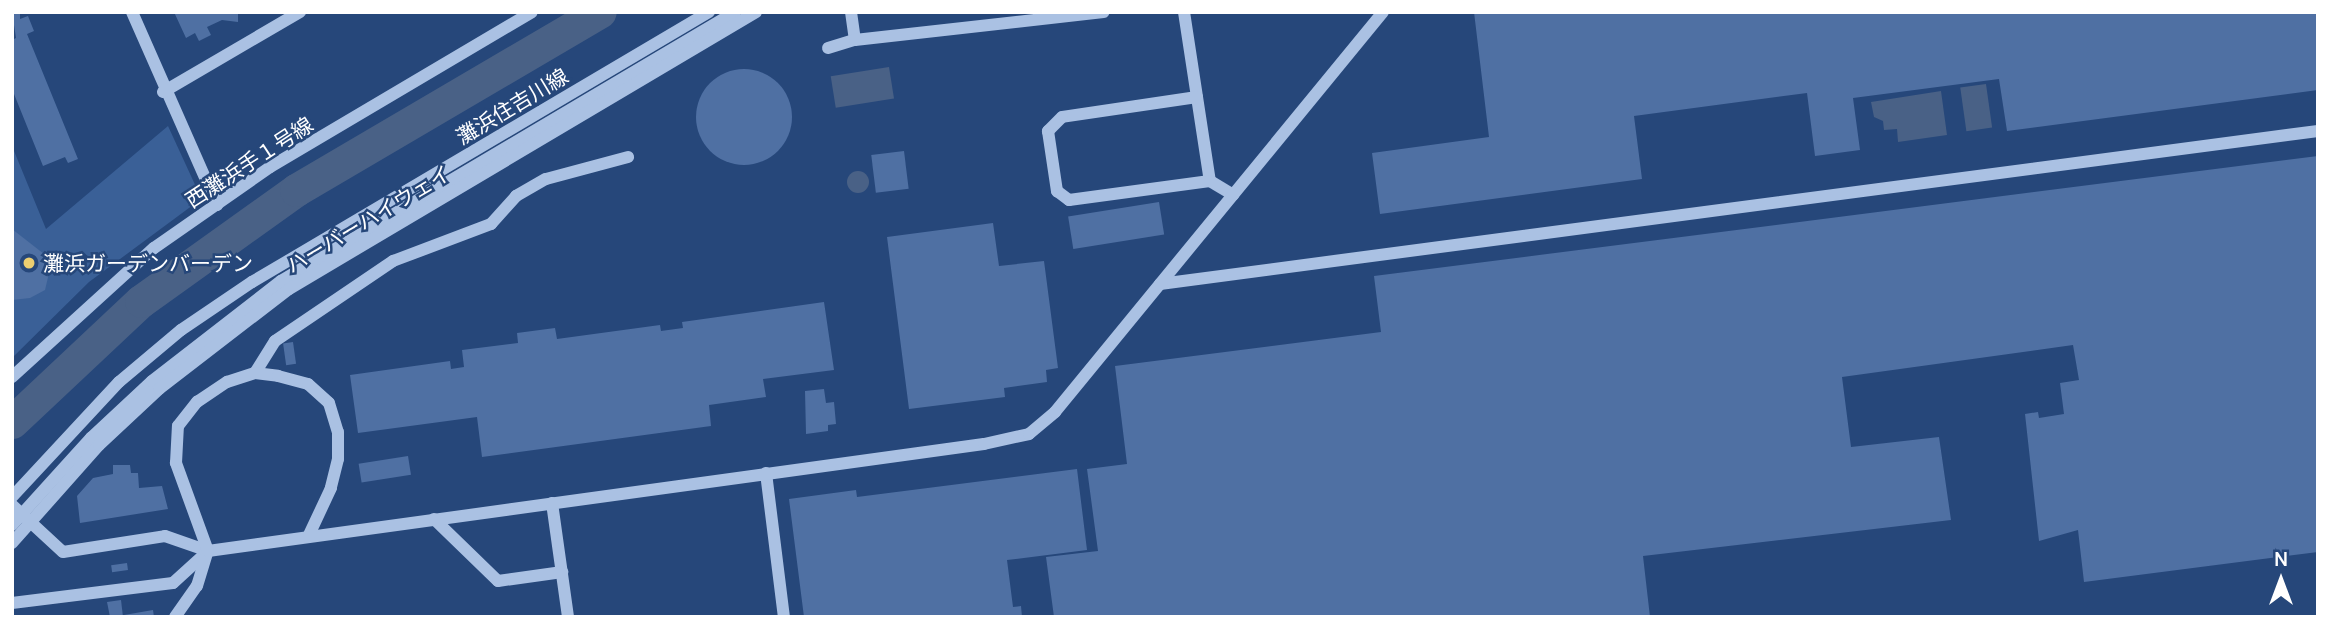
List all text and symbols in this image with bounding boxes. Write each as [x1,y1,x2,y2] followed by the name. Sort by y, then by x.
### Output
[452,63,572,149] street label: 灘浜住吉川線
[180,111,318,213] street label: 西灘浜手１号線
[281,160,455,278] street label: ハーバーハイウェイ
[43,250,253,276] place label: 灘浜ガーデンバーデン
[21,255,37,271] marker: 灘浜ガーデンバーデン
[2246,545,2316,615] north arrow
[2274,546,2288,572] text: N

